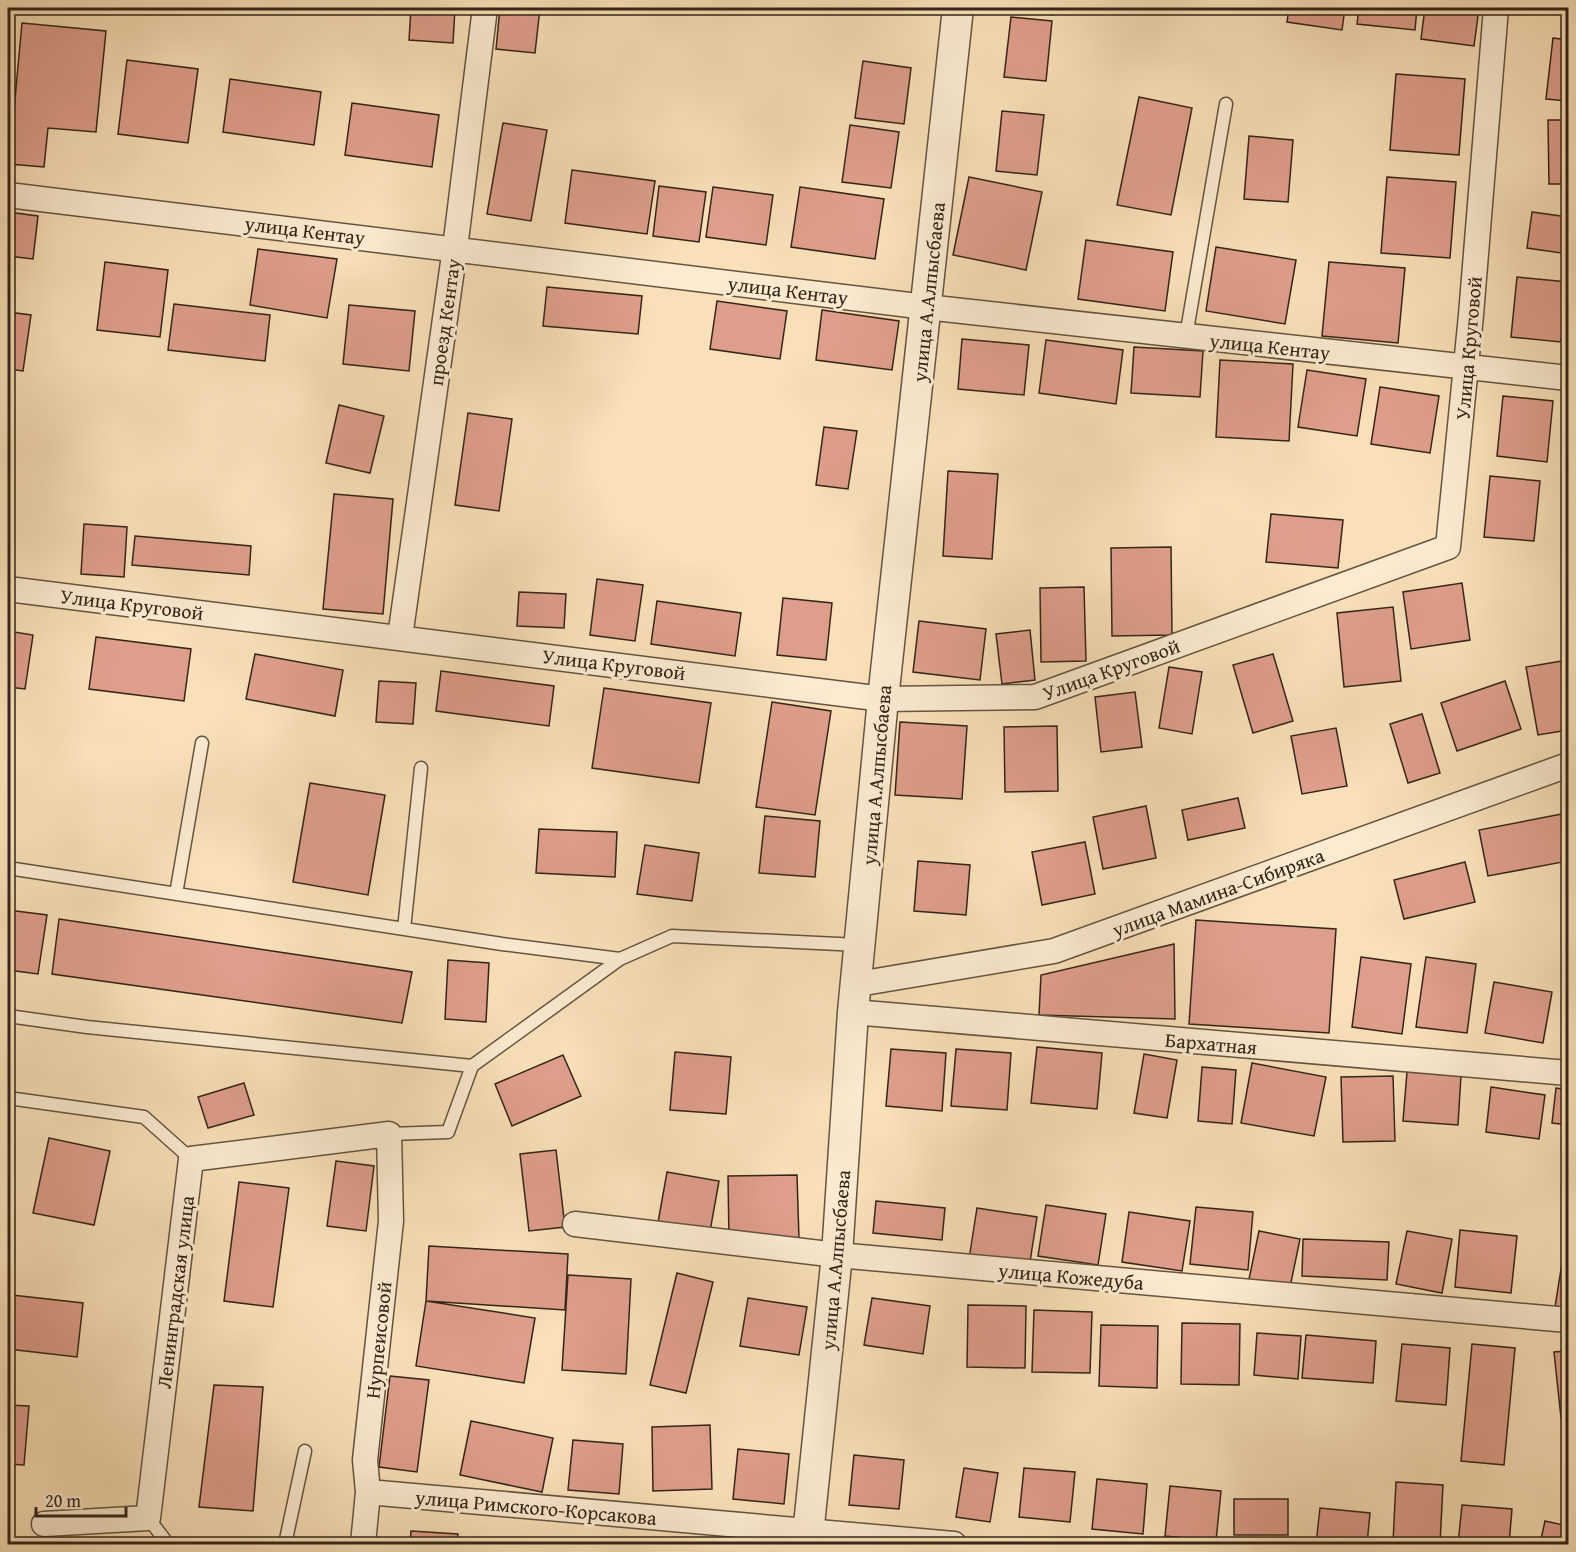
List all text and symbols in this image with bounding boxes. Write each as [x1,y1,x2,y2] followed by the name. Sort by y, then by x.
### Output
[904,200,952,385] street label: улица А.Алпысбаева
[242,208,367,252] street label: улица Кентау
[421,256,467,388] street label: проезд Кентау
[725,268,850,312] street label: улица Кентау
[1447,275,1489,421] street label: Улица Круговой
[1207,325,1332,367] street label: улица Кентау
[59,581,205,627] street label: Улица Круговой
[1038,631,1184,707] street label: Улица Круговой
[541,641,687,687] street label: Улица Круговой
[854,683,898,867] street label: улица А.Алпысбаева
[1107,840,1328,944] street label: улица Мамина-Сибиряка
[1164,1025,1258,1061] street label: Бархатная
[813,1168,857,1352] street label: улица А.Алпысбаева
[149,1193,201,1390] street label: Ленинградская улица
[996,1255,1145,1297] street label: улица Кожедуба
[357,1280,399,1400] street label: Нурпеисовой
[36,1480,126,1518] scale bar
[413,1482,658,1532] street label: улица Римского-Корсакова
[45,1487,81,1514] text: 20 m

